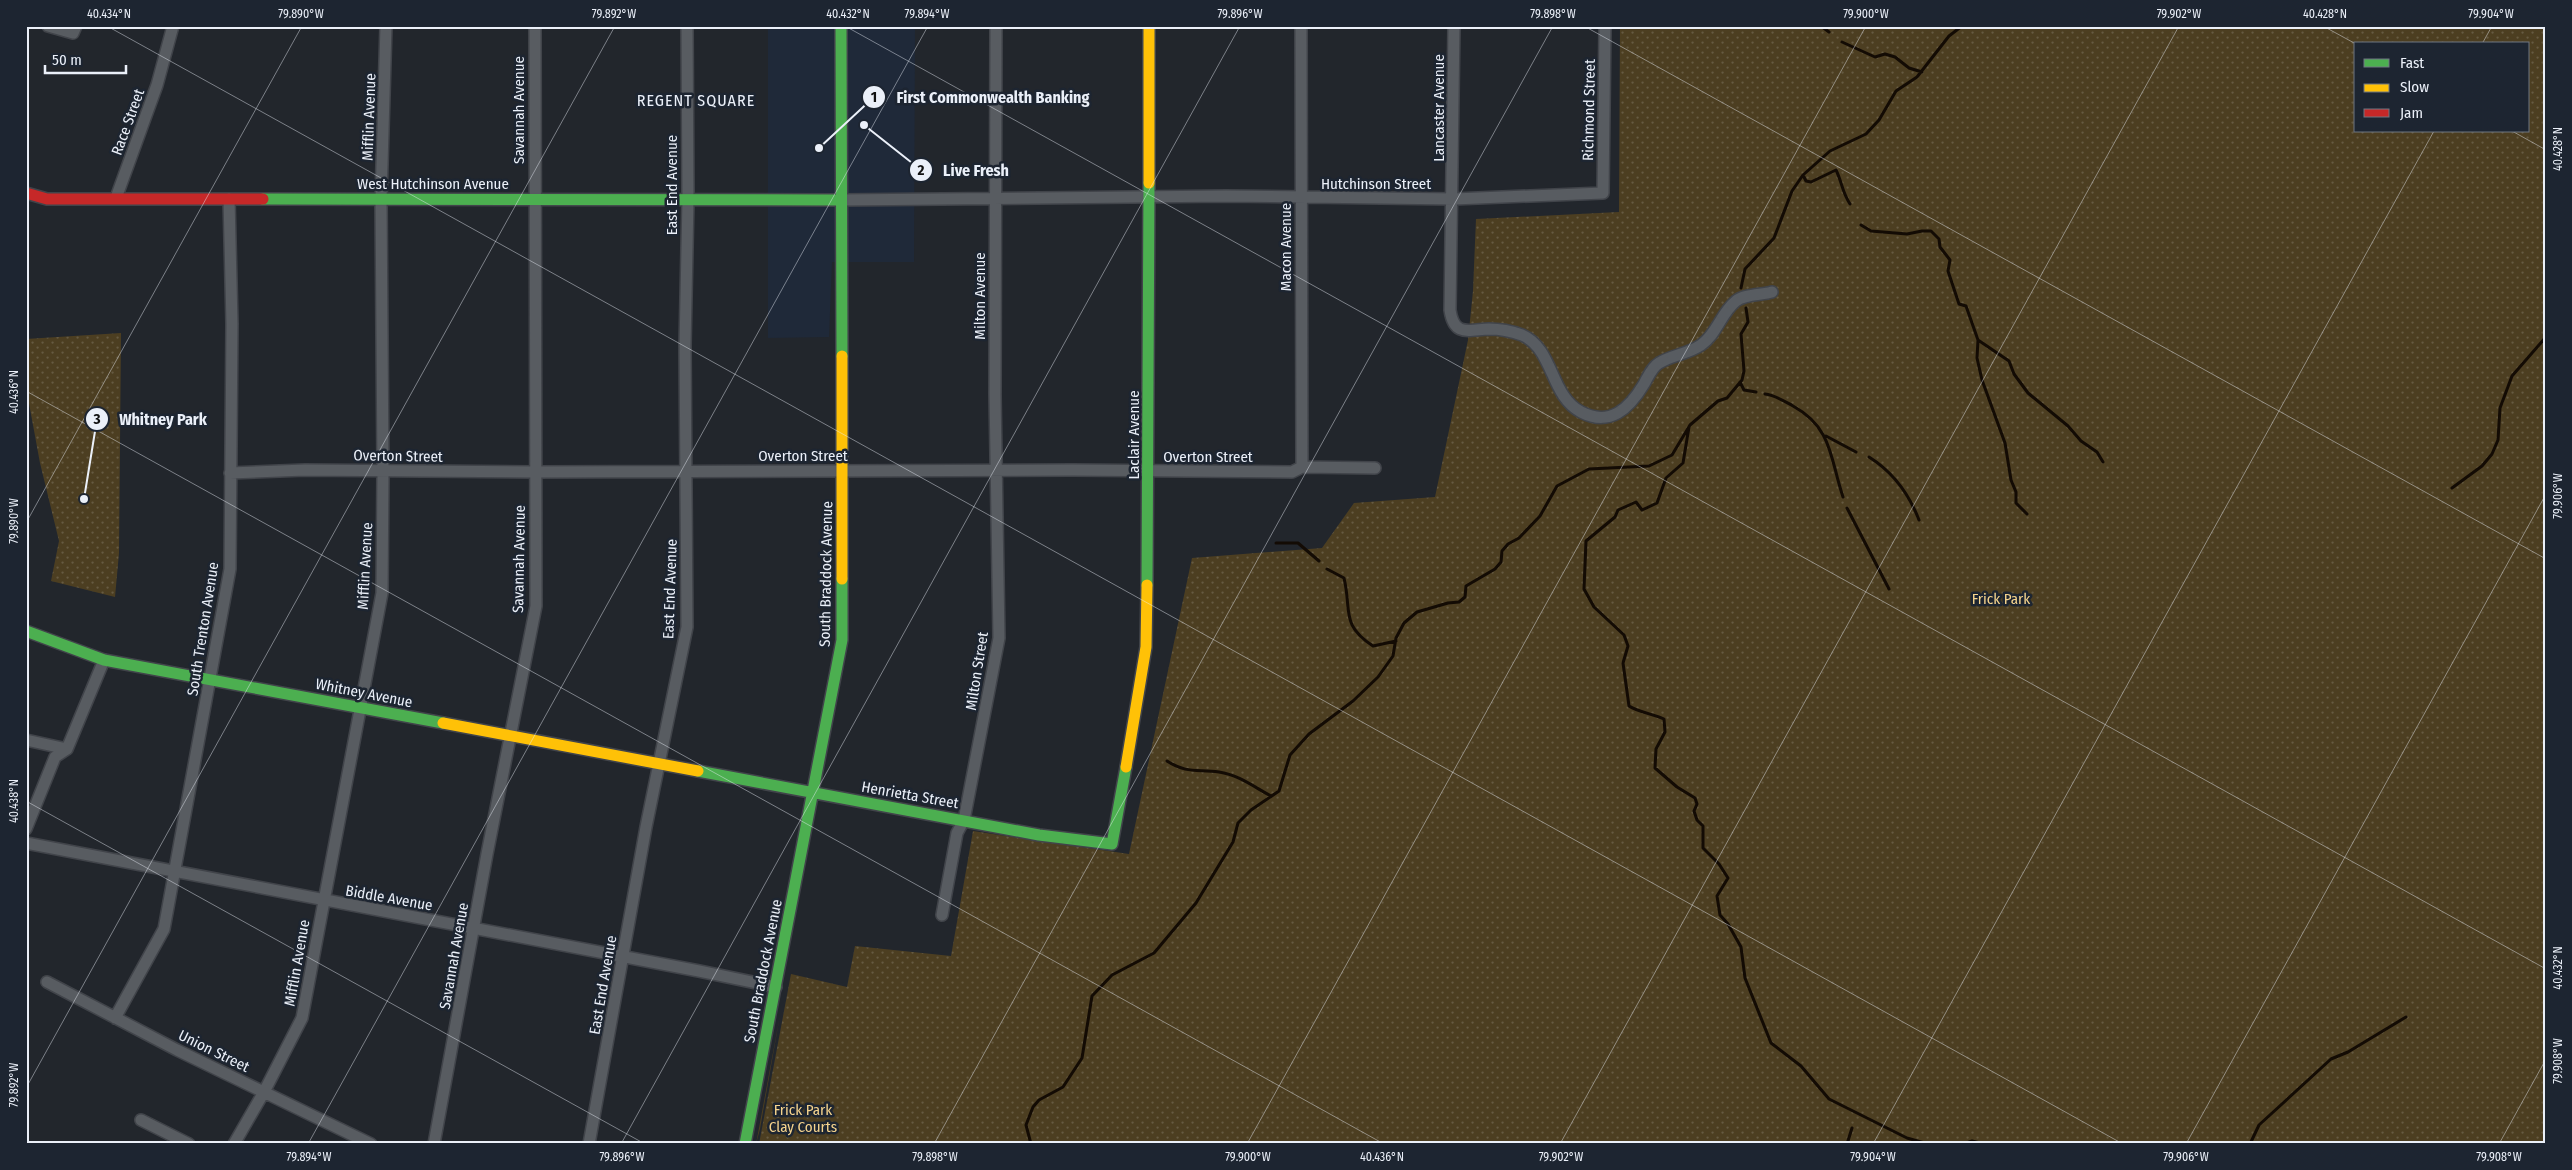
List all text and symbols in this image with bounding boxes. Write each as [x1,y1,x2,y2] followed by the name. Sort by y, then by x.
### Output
[87,7,131,21] text: 40.434°N
[278,7,324,21] text: 79.890°W
[592,7,636,21] text: 79.892°W
[826,7,870,21] text: 40.432°N
[904,7,950,21] text: 79.894°W
[1217,7,1263,21] text: 79.896°W
[1530,7,1576,21] text: 79.898°W
[1843,7,1889,21] text: 79.900°W
[2157,7,2201,21] text: 79.902°W
[2303,7,2347,21] text: 40.428°N
[2468,7,2514,21] text: 79.904°W
[45,42,126,74] scale bar
[2354,42,2530,132] legend
[52,51,82,69] text: 50 m
[1430,54,1448,162] street label: Lancaster Avenue
[2400,54,2424,72] text: Fast
[510,56,528,164] street label: Savannah Avenue
[1579,59,1599,161] street label: Richmond Street
[358,73,380,161] street label: Mifflin Avenue
[2400,78,2429,96] text: Slow
[861,82,1099,113] callout: First Commonwealth Banking
[108,86,148,158] street label: Race Street
[871,88,877,106] text: 1
[897,88,1089,107] text: First Commonwealth Banking
[637,91,755,110] district label: REGENT SQUARE
[2400,104,2423,122] text: Jam
[2551,127,2565,171] text: 40.428°N
[663,135,681,235] street label: East End Avenue
[908,155,1019,186] callout: Live Fresh
[917,161,925,179] text: 2
[943,161,1009,180] text: Live Fresh
[357,175,509,193] street label: West Hutchinson Avenue
[1321,175,1431,193] street label: Hutchinson Street
[1277,203,1295,291] street label: Macon Avenue
[971,252,989,340] street label: Milton Avenue
[7,370,21,414] text: 40.436°N
[1125,390,1143,480] street label: Laclair Avenue
[84,404,217,435] callout: Whitney Park
[92,410,101,428] text: 3
[119,410,208,429] text: Whitney Park
[353,446,443,466] street label: Overton Street
[758,447,848,465] street label: Overton Street
[1163,448,1253,466] street label: Overton Street
[2551,473,2565,519] text: 79.906°W
[7,498,21,544] text: 79.890°W
[816,501,836,647] street label: South Braddock Avenue
[509,505,529,613] street label: Savannah Avenue
[354,522,376,610] street label: Mifflin Avenue
[659,539,681,639] street label: East End Avenue
[184,561,222,697] street label: South Trenton Avenue
[1972,590,2030,608] park label: Frick Park
[962,630,992,712] street label: Milton Street
[314,675,414,711] street label: Whitney Avenue
[860,778,960,812] street label: Henrietta Street
[7,779,21,823] text: 40.438°N
[344,881,434,915] street label: Biddle Avenue
[740,898,786,1044] street label: South Braddock Avenue
[436,901,472,1011] street label: Savannah Avenue
[281,918,313,1008] street label: Mifflin Avenue
[585,934,621,1036] street label: East End Avenue
[2551,946,2565,990] text: 40.432°N
[176,1026,253,1076] street label: Union Street
[2551,1038,2565,1084] text: 79.908°W
[7,1063,21,1107] text: 79.892°W
[769,1101,837,1136] park label: Frick Park Clay Courts
[286,1150,332,1164] text: 79.894°W
[599,1150,645,1164] text: 79.896°W
[912,1150,958,1164] text: 79.898°W
[1225,1150,1271,1164] text: 79.900°W
[1360,1150,1404,1164] text: 40.436°N
[1539,1150,1583,1164] text: 79.902°W
[1850,1150,1896,1164] text: 79.904°W
[2163,1150,2209,1164] text: 79.906°W
[2476,1150,2522,1164] text: 79.908°W

